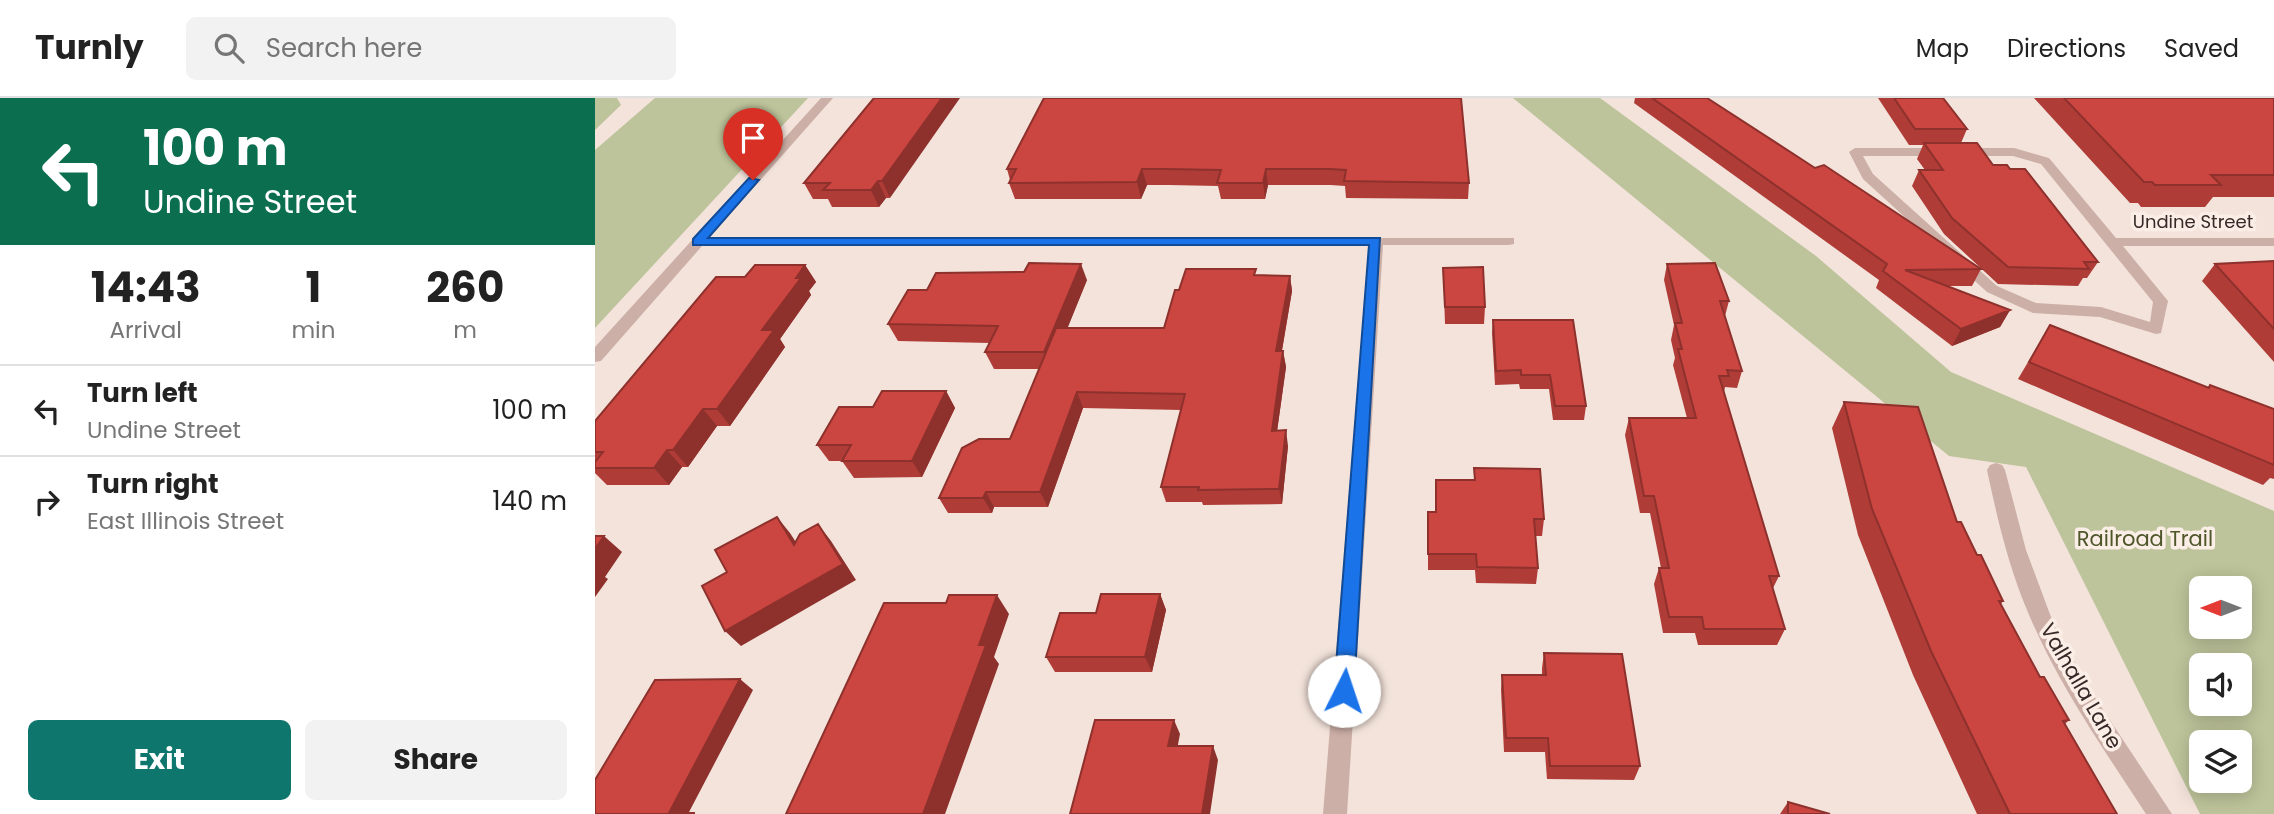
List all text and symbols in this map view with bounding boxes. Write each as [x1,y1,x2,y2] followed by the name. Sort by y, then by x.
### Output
[186,17,676,80] search box
[35,24,144,71] text: Turnly
[210,29,248,67] icon: search
[266,30,422,66] text: Search here
[1916,32,1969,65] text: Map
[2007,32,2126,65] text: Directions
[2164,32,2239,65] text: Saved
[723,108,783,180] pin
[143,114,288,182] text: 100 m
[734,119,772,157] icon: arrive
[28,126,119,217] icon: left
[143,179,357,224] text: Undine Street
[2133,209,2253,234] street label: Undine Street
[91,258,201,317] text: 14:43
[306,258,321,317] text: 1
[426,258,504,317] text: 260
[109,314,182,346] text: Arrival
[291,314,335,346] text: min
[453,314,477,346] text: m
[87,375,198,411] text: Turn left
[28,392,66,430] icon: left
[492,392,567,428] text: 100 m
[87,414,241,446] text: Undine Street
[87,466,219,502] text: Turn right
[28,483,66,521] icon: right
[492,483,567,519] text: 140 m
[87,505,284,537] text: East Illinois Street
[2077,524,2213,553] park label: Railroad Trail
[2189,576,2252,639] north arrow
[2189,576,2252,793] map controls
[2034,617,2129,754] street label: Valhalla Lane
[2189,653,2252,716] button: sound
[1307,654,1381,728] position arrow
[28,720,291,800] button: Exit
[305,720,567,800] button: Share
[2189,730,2252,793] button: layers

